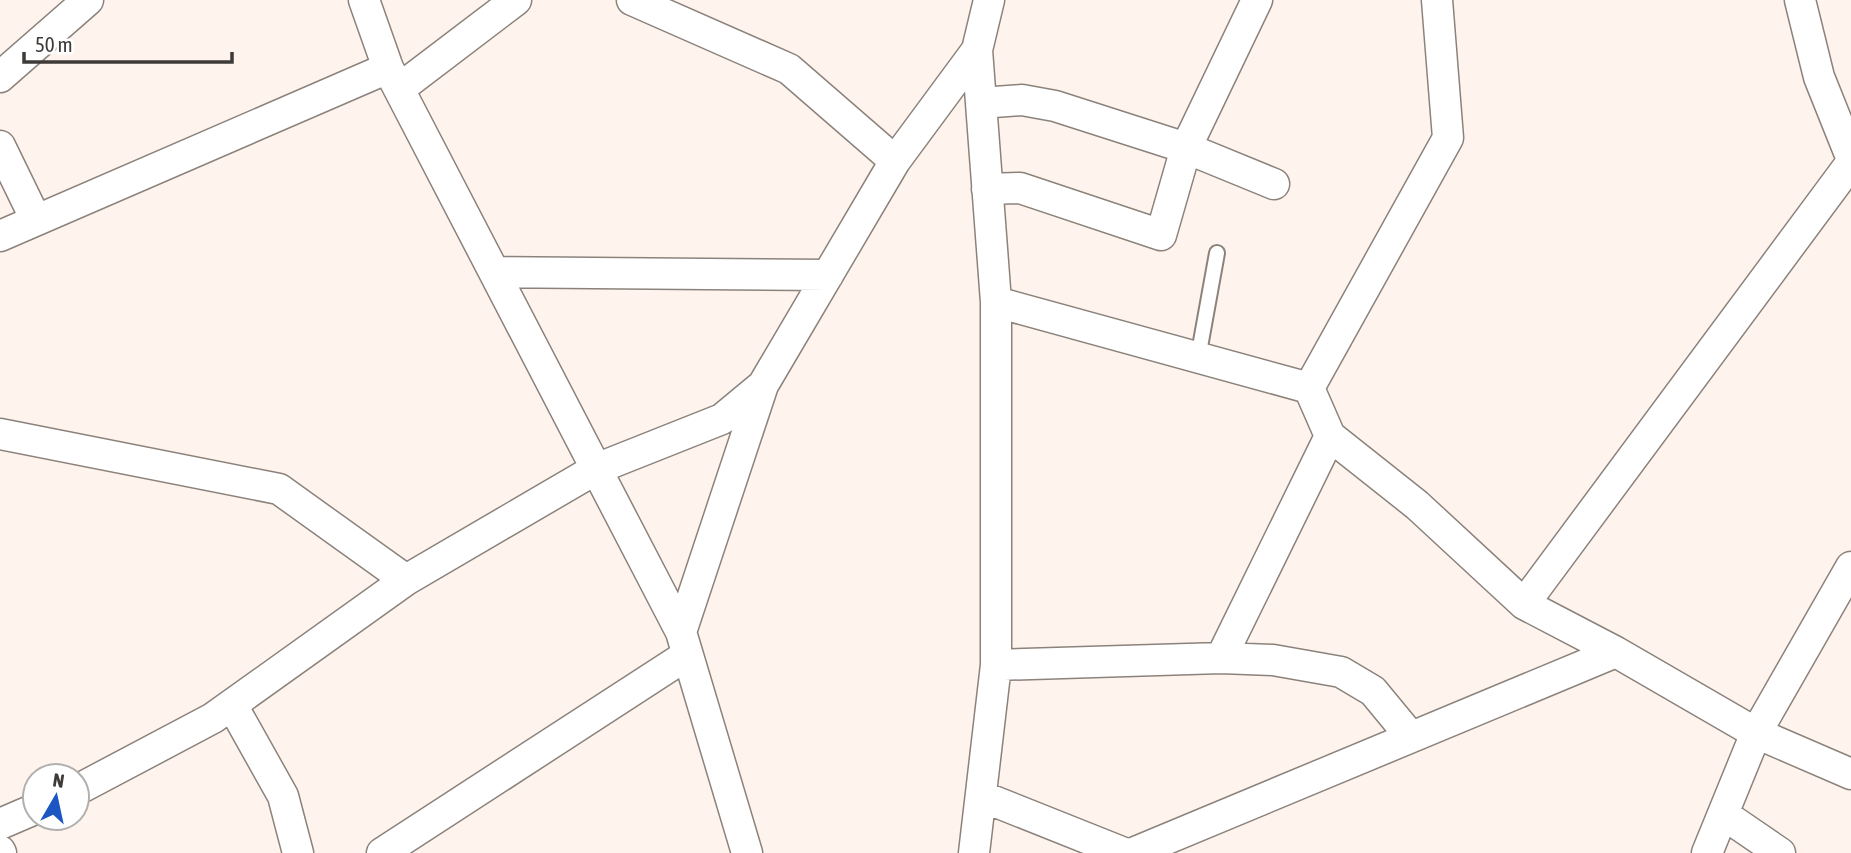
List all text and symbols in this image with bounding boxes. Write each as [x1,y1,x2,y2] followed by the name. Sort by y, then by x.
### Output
[24,21,233,65] scale bar
[35,32,73,56] text: 50 m
[21,762,91,832] north arrow
[51,768,66,792] text: N

